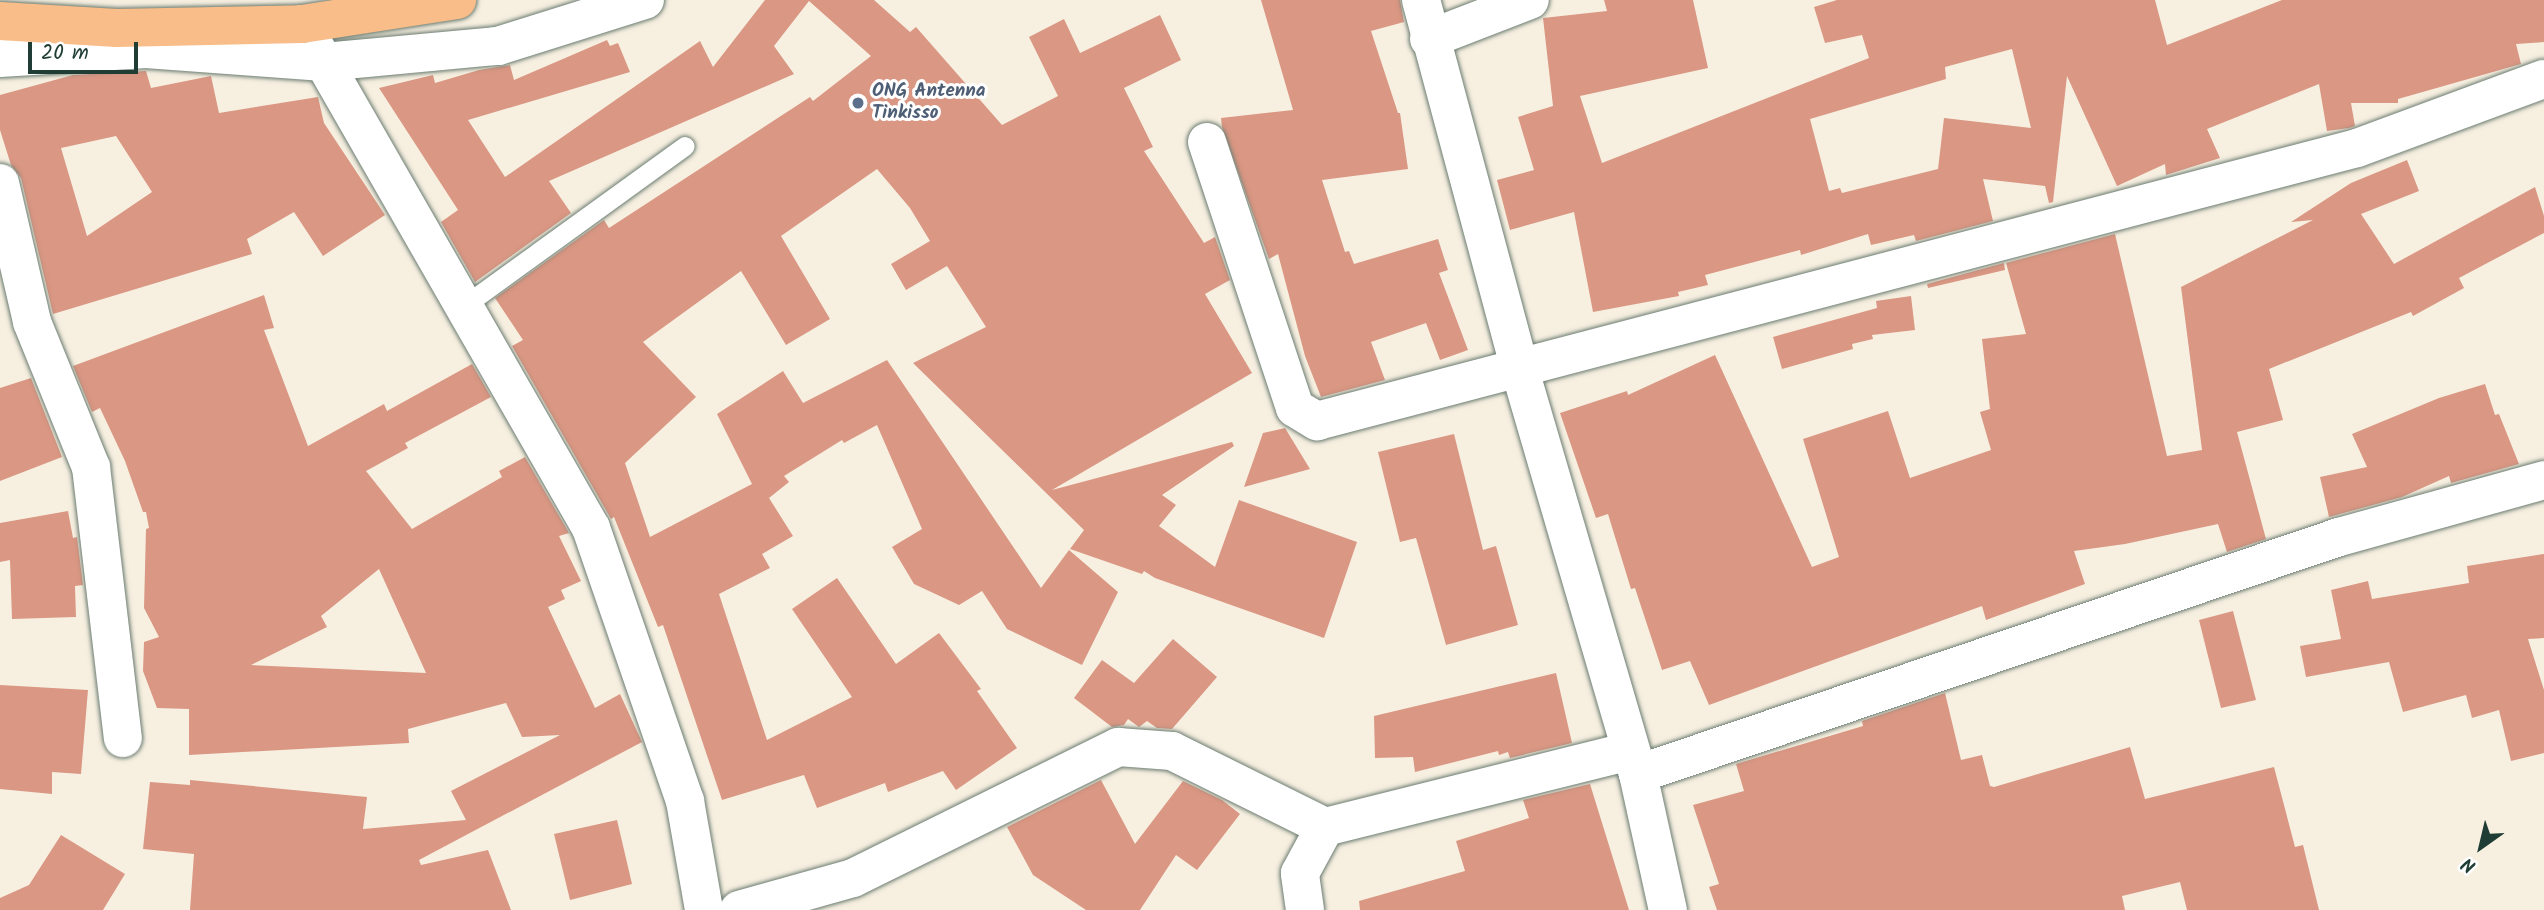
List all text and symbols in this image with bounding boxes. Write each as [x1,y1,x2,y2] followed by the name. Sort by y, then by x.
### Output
[32,28,142,72] scale bar
[41,37,89,70] text: 20 m
[872,81,985,125] place label: ONG Antenna Tinkisso
[850,95,866,111] marker: ONG Antenna Tinkisso
[2446,812,2516,882] north arrow
[2456,849,2483,880] text: N

